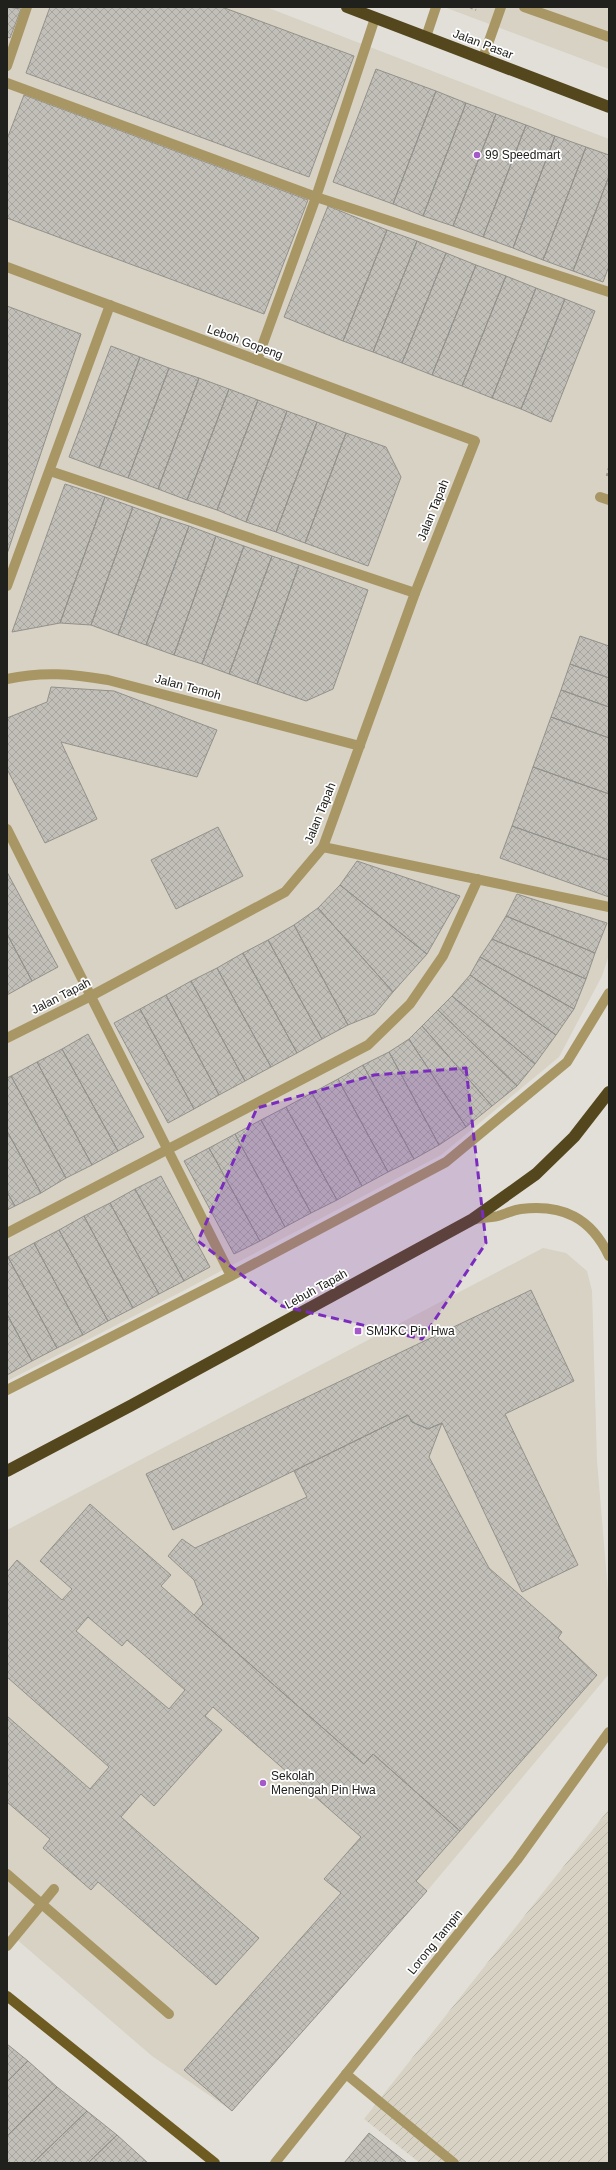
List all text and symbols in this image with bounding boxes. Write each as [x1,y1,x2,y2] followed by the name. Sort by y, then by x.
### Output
[451,26,515,62] street label: Jalan Pasar
[485,148,561,162] place label: 99 Speedmart
[472,150,482,160] marker: 99 Speedmart
[205,322,285,362] street label: Leboh Gopeng
[414,477,452,543] street label: Jalan Tapah
[153,671,223,703] street label: Jalan Temoh
[301,780,339,846] street label: Jalan Tapah
[29,975,93,1017] street label: Jalan Tapah
[282,1266,350,1312] street label: Lebuh Tapah
[366,1324,455,1338] place label: SMJKC Pin Hwa
[353,1326,363,1336] marker: SMJKC Pin Hwa
[271,1769,376,1797] place label: Sekolah Menengah Pin Hwa
[258,1778,268,1788] marker: Sekolah Menengah Pin Hwa
[405,1907,465,1977] street label: Lorong Tampin

